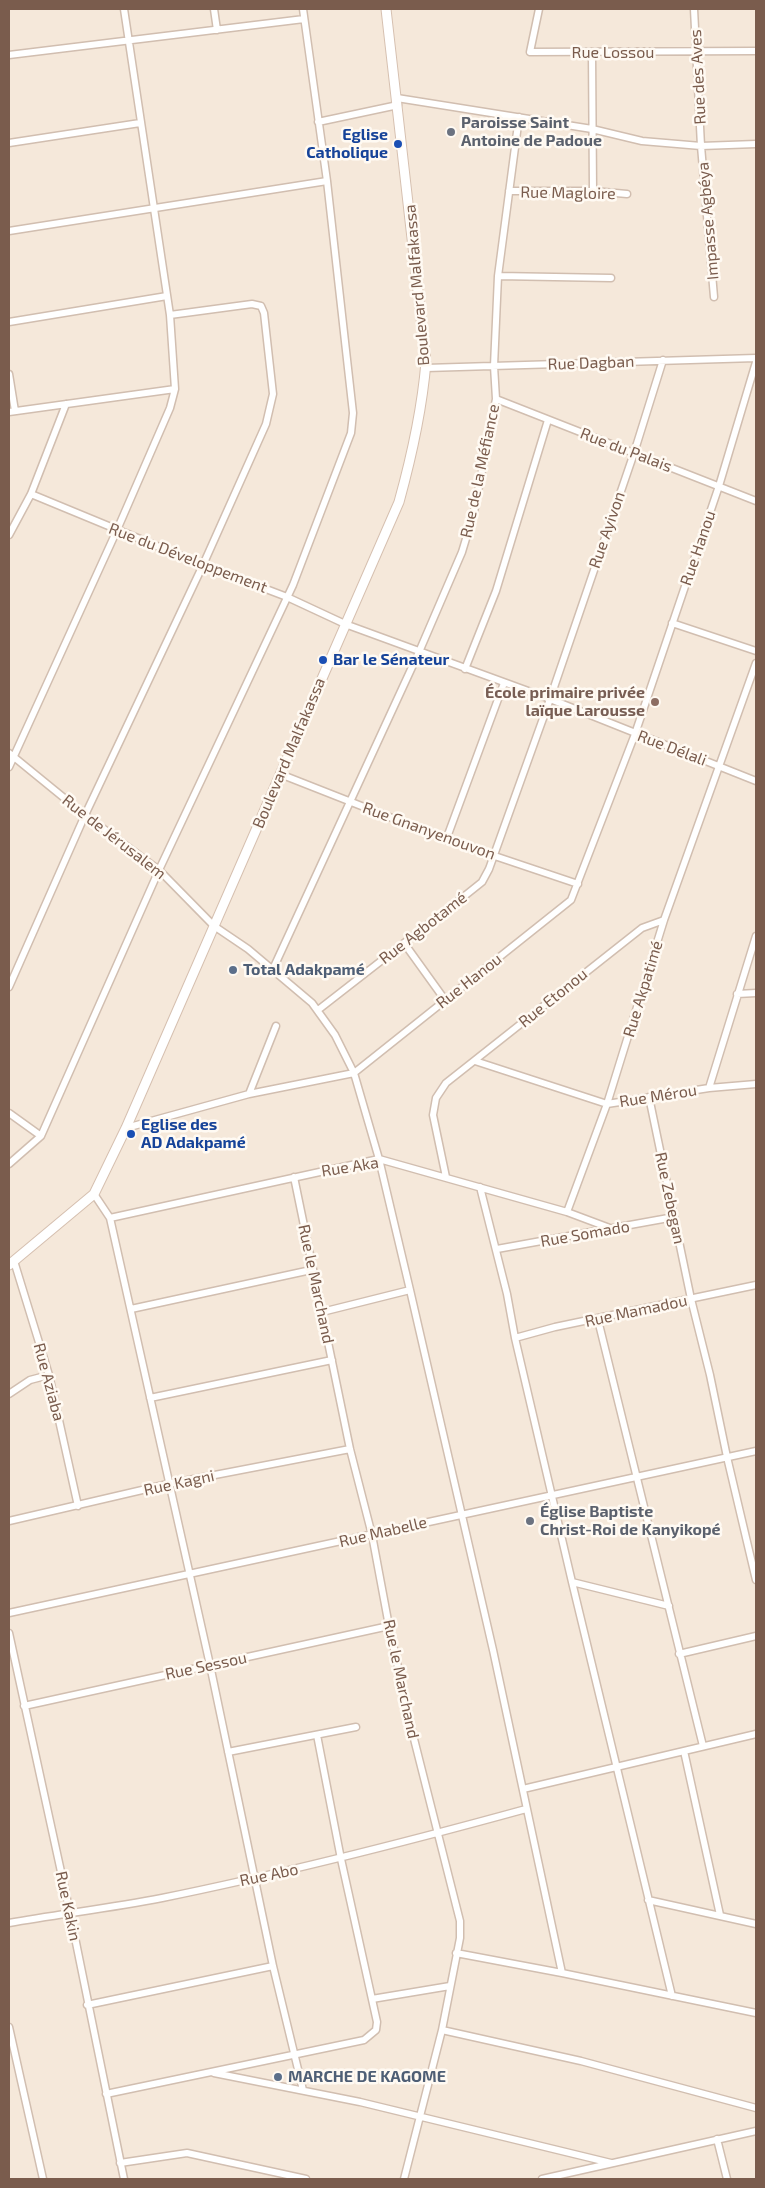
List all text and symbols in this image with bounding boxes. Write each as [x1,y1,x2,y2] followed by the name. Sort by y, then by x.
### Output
[686,29,710,125] street label: Rue des Aves
[572,43,654,63] street label: Rue Lossou
[461,113,602,151] place label: Paroisse Saint Antoine de Padoue
[306,125,388,163] place label: Eglise Catholique
[445,126,457,138] marker: Paroisse Saint Antoine de Padoue
[392,138,404,150] marker: Eglise Catholique
[693,161,723,281] street label: Impasse Agbéya
[520,183,616,203] street label: Rue Magloire
[400,204,434,366] street label: Boulevard Malfakassa
[547,352,635,374] street label: Rue Dagban
[456,402,504,540] street label: Rue de la Méfiance
[577,424,675,476] street label: Rue du Palais
[585,489,629,571] street label: Rue Ayivon
[676,508,720,588] street label: Rue Hanou
[106,519,270,597] street label: Rue du Développement
[333,650,449,670] place label: Bar le Sénateur
[317,654,329,666] marker: Bar le Sénateur
[249,675,329,831] street label: Boulevard Malfakassa
[485,683,645,721] place label: École primaire privée laïque Larousse
[649,696,661,708] marker: École primaire privée laïque Larousse
[635,726,709,770] street label: Rue Délali
[58,791,170,883] street label: Rue de Jérusalem
[360,798,498,864] street label: Rue Gnanyenouvon
[375,888,471,968] street label: Rue Agbotamé
[619,938,667,1040] street label: Rue Akpatimé
[432,949,506,1013] street label: Rue Hanou
[243,960,365,980] place label: Total Adakpamé
[227,964,239,976] marker: Total Adakpamé
[515,964,591,1032] street label: Rue Etonou
[618,1080,698,1112] street label: Rue Mérou
[141,1115,246,1153] place label: Eglise des AD Adakpamé
[125,1128,137,1140] marker: Eglise des AD Adakpamé
[651,1150,689,1246] street label: Rue Zebegan
[320,1153,380,1181] street label: Rue Aka
[539,1217,631,1251] street label: Rue Somado
[294,1223,338,1345] street label: Rue le Marchand
[583,1291,689,1331] street label: Rue Mamadou
[29,1341,69,1423] street label: Rue Aziaba
[142,1466,216,1500] street label: Rue Kagni
[540,1502,721,1540] place label: Église Baptiste Christ-Roi de Kanyikopé
[337,1513,429,1551] street label: Rue Mabelle
[524,1515,536,1527] marker: Église Baptiste Christ-Roi de Kanyikopé
[379,1618,423,1740] street label: Rue le Marchand
[163,1648,249,1684] street label: Rue Sessou
[238,1859,300,1891] street label: Rue Abo
[51,1869,85,1943] street label: Rue Kakin
[288,2067,446,2087] place label: MARCHE DE KAGOME
[272,2071,284,2083] marker: MARCHE DE KAGOME

